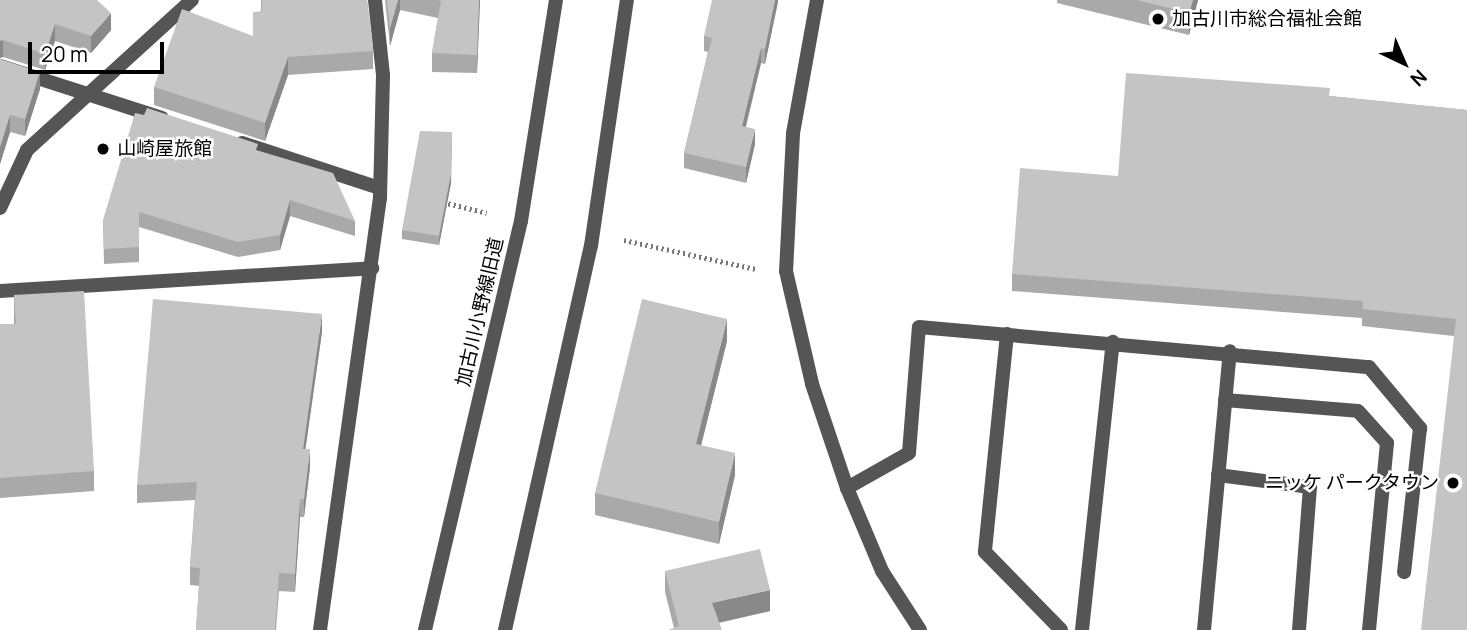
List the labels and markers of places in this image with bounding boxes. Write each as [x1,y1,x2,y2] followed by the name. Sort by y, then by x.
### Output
[1172,8,1362,30] place label: 加古川市総合福祉会館
[1150,11,1166,27] marker: 加古川市総合福祉会館
[117,138,212,160] place label: 山崎屋旅館
[95,141,111,157] marker: 山崎屋旅館
[1264,472,1439,494] place label: ニッケ パークタウン
[1445,475,1461,491] marker: ニッケ パークタウン

